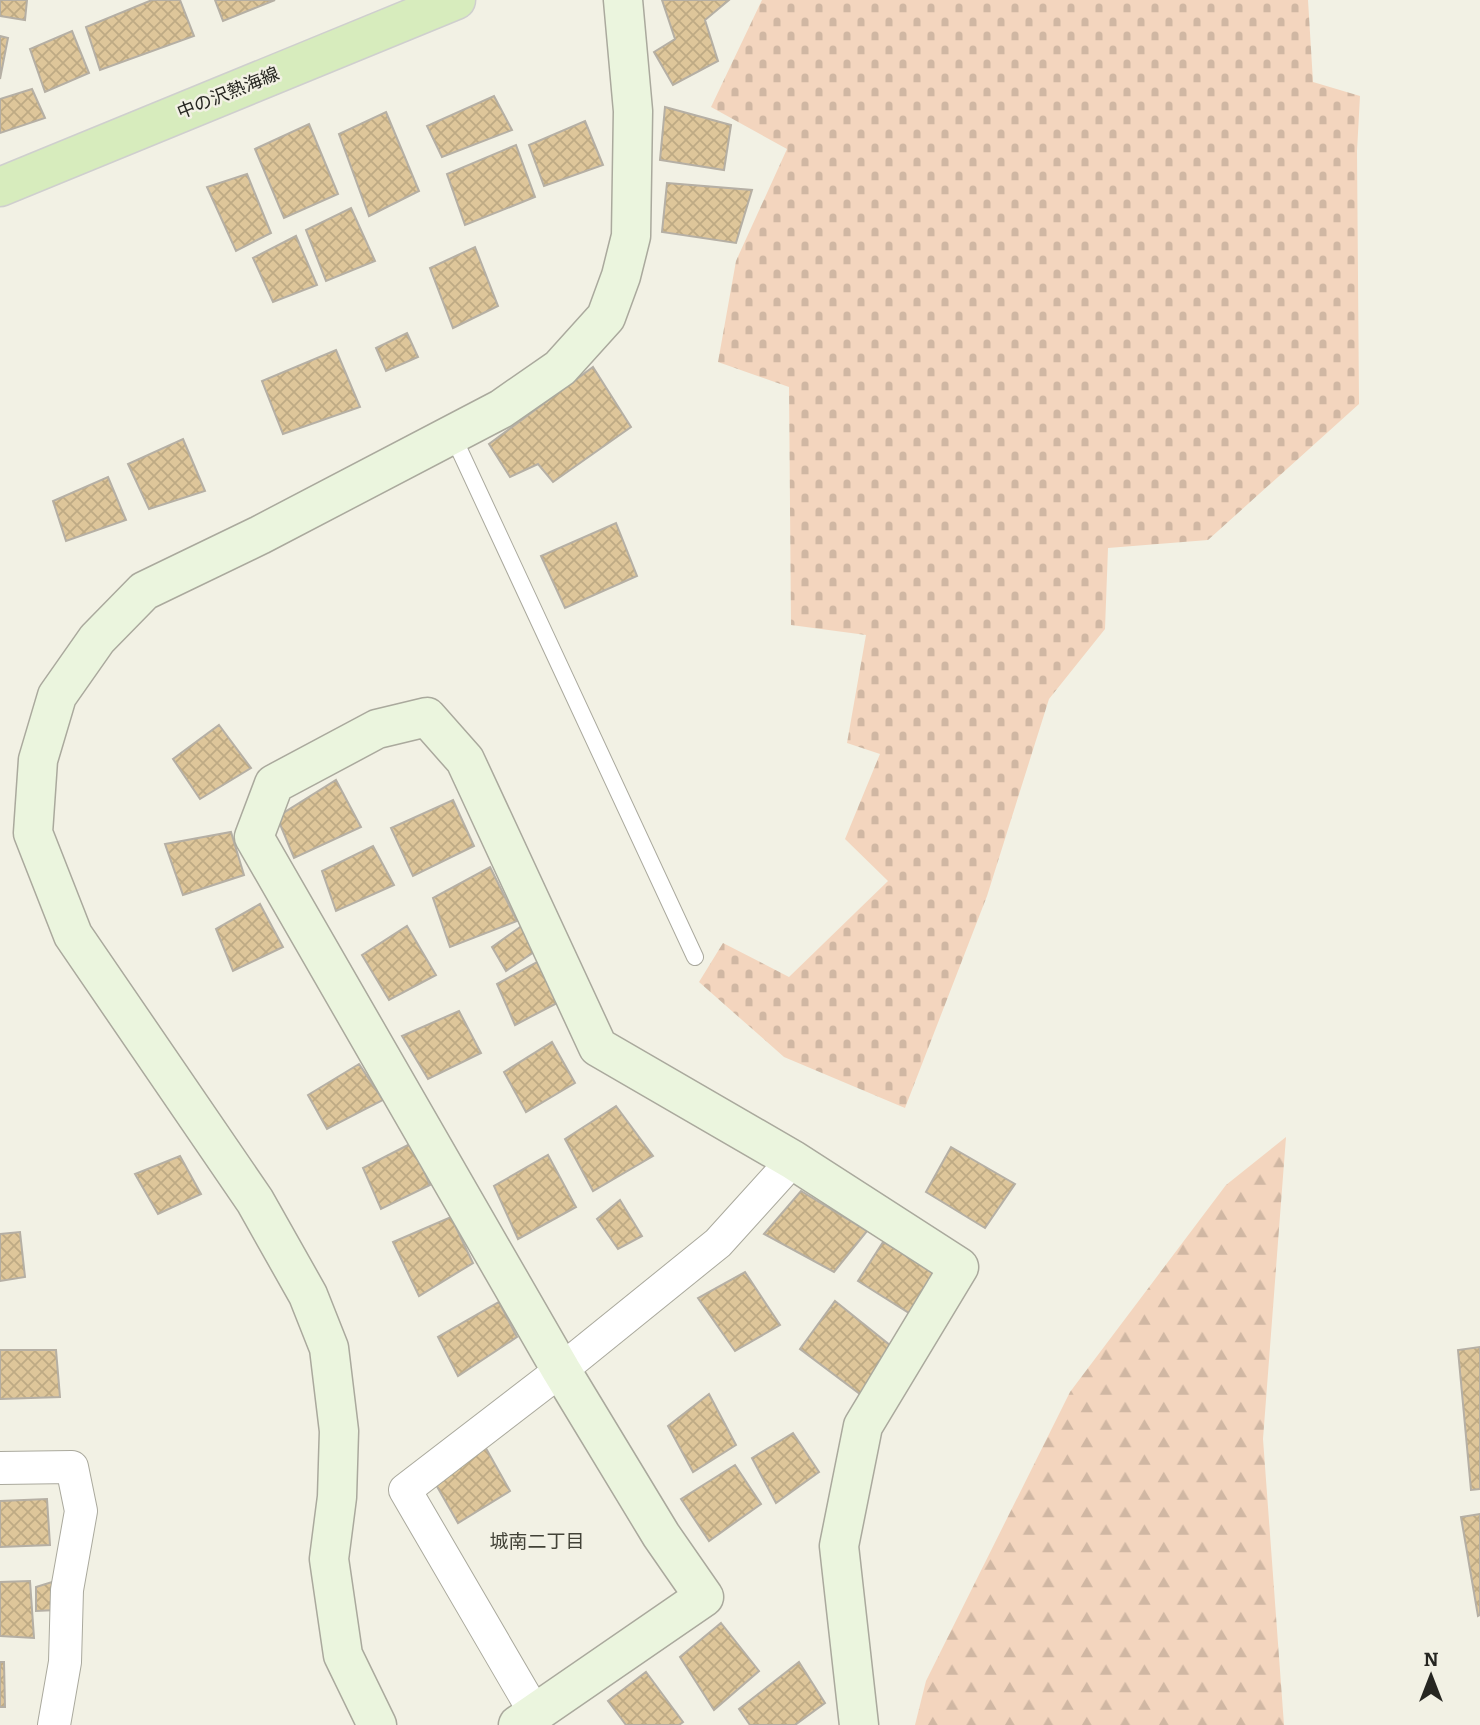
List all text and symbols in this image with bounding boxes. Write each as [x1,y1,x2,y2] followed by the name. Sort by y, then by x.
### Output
[174,63,282,123] street label: 中の沢熱海線
[489,1530,585,1553] district label: 城南二丁目
[1396,1641,1466,1711] north arrow
[1424,1648,1439,1671] text: N

